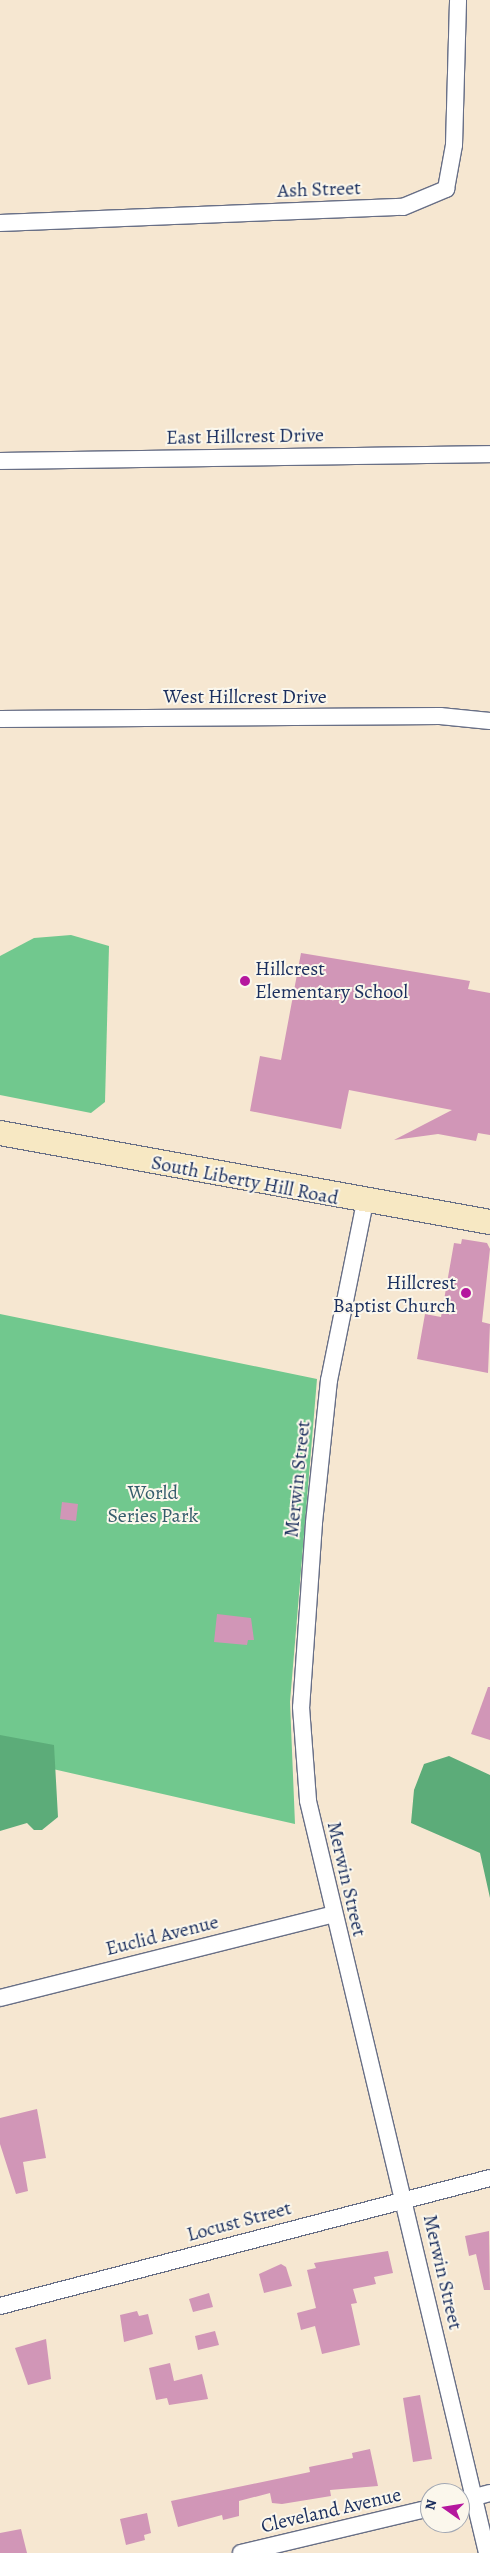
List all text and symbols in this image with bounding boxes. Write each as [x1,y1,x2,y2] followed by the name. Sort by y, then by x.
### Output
[277,176,361,202] street label: Ash Street
[166,423,324,449] street label: East Hillcrest Drive
[163,684,327,708] street label: West Hillcrest Drive
[255,957,408,1004] place label: Hillcrest Elementary School
[239,975,251,987] marker: Hillcrest Elementary School
[149,1150,341,1210] street label: South Liberty Hill Road
[333,1270,456,1317] place label: Hillcrest Baptist Church
[460,1287,472,1299] marker: Hillcrest Baptist Church
[279,1419,315,1539] street label: Merwin Street
[108,1480,198,1527] park label: World Series Park
[322,1819,372,1939] street label: Merwin Street
[103,1909,221,1961] street label: Euclid Avenue
[184,2196,294,2246] street label: Locust Street
[418,2212,468,2332] street label: Merwin Street
[258,2482,404,2538] street label: Cleveland Avenue
[420,2483,470,2533] north arrow
[420,2498,441,2512] text: N

